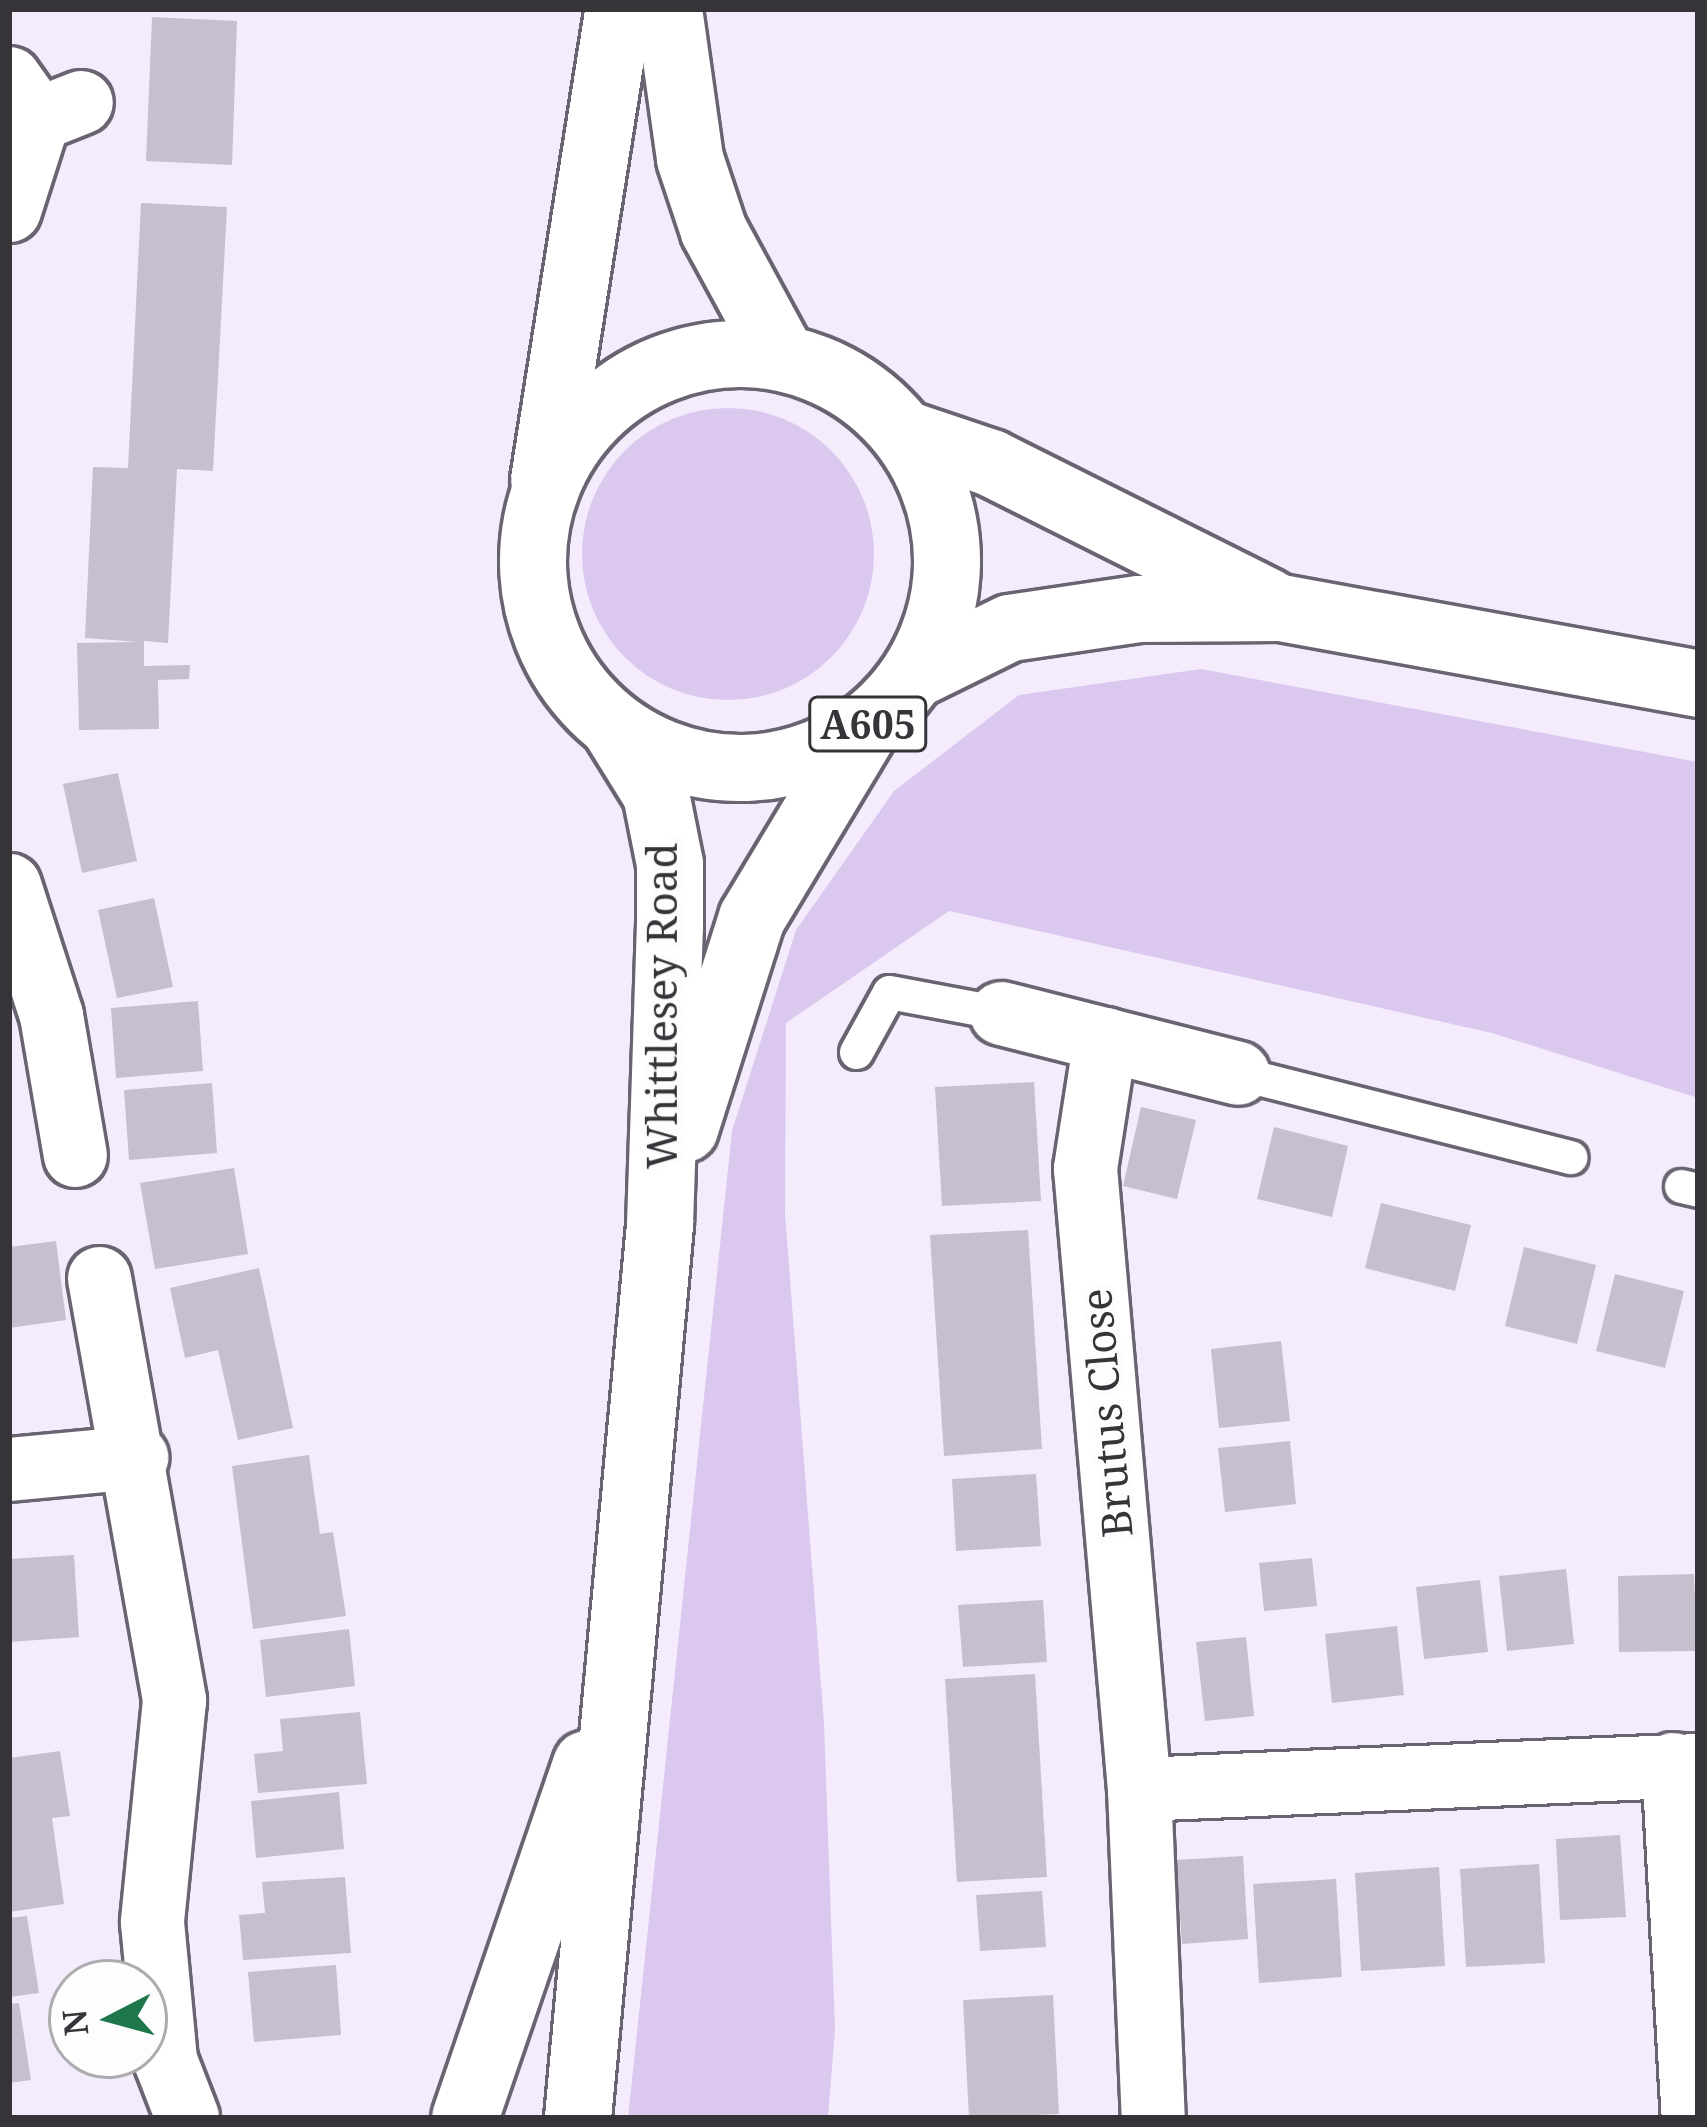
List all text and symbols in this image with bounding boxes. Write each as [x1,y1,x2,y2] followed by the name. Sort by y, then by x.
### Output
[808,691,928,757] road number: A605
[636,843,686,1169] street label: Whittlesey Road
[1070,1286,1142,1540] street label: Brutus Close
[48,1959,168,2079] north arrow
[51,2007,98,2038] text: N

